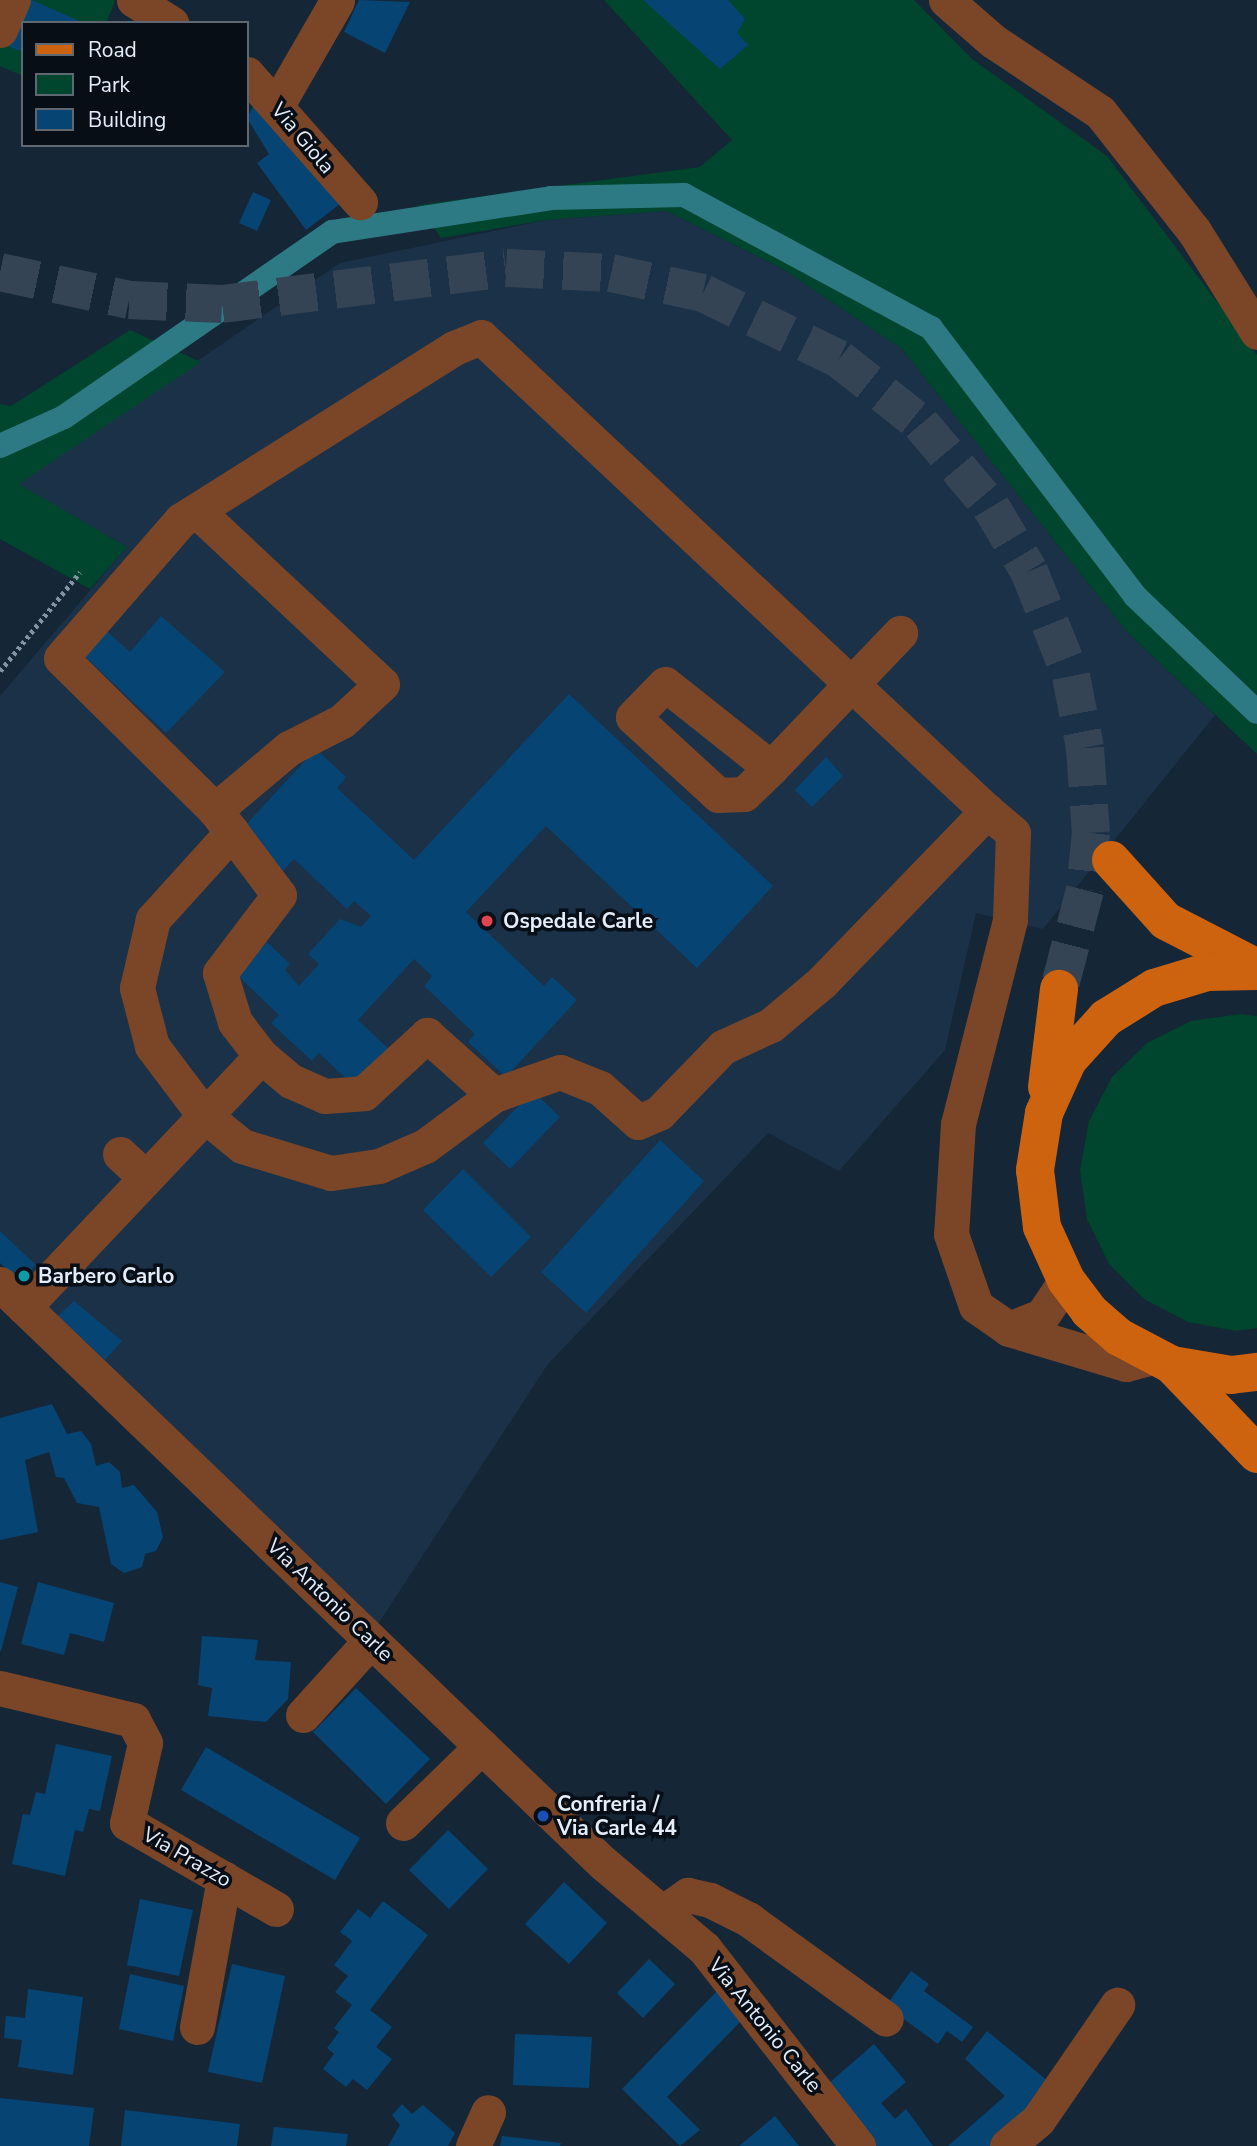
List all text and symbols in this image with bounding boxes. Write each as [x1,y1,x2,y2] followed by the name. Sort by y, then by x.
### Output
[21,21,248,147] legend
[88,36,137,64] text: Road
[88,71,130,99] text: Park
[266,97,340,179] street label: Via Giola
[88,106,166,134] text: Building
[503,908,653,934] place label: Ospedale Carle
[477,911,497,931] marker: Ospedale Carle
[38,1263,174,1289] place label: Barbero Carlo
[16,1268,32,1284] marker: Barbero Carlo
[262,1533,398,1667] street label: Via Antonio Carle
[557,1791,677,1841] place label: Confreria / Via Carle 44
[535,1808,551,1824] marker: Confreria / Via Carle 44
[138,1821,236,1893] street label: Via Prazzo
[703,1953,827,2097] street label: Via Antonio Carle

